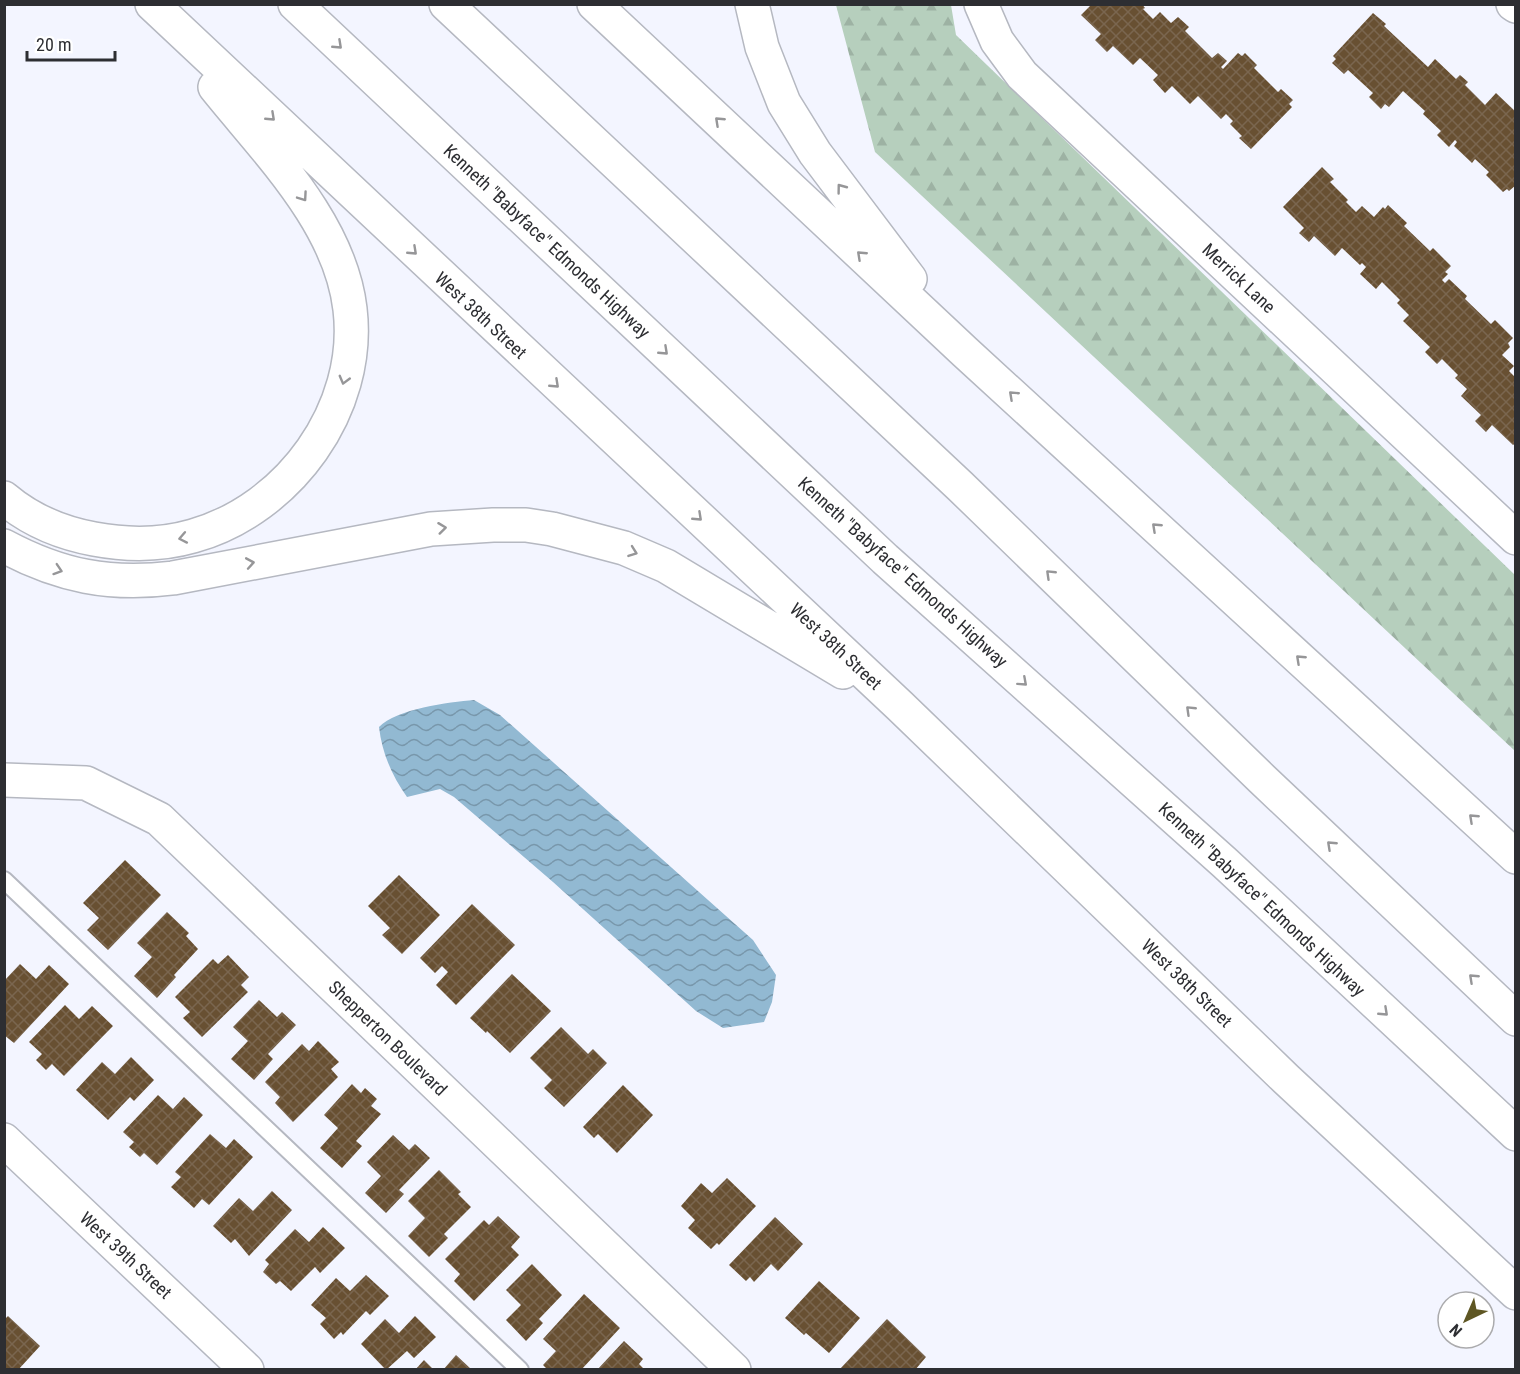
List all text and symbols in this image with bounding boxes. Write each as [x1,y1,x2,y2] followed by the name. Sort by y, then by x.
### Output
[27,24,116,62] scale bar
[36,34,71,55] text: 20 m
[331,37,342,48] one-way arrow
[265,110,275,121] one-way arrow
[715,118,726,129] one-way arrow
[440,140,655,343] street label: Kenneth "Babyface" Edmonds Highway
[838,184,849,195] one-way arrow
[296,191,307,202] one-way arrow
[1198,239,1280,317] street label: Merrick Lane
[406,244,417,255] one-way arrow
[858,251,869,262] one-way arrow
[431,267,531,363] street label: West 38th Street
[656,343,667,354] one-way arrow
[339,375,351,385] one-way arrow
[549,377,559,388] one-way arrow
[1009,392,1020,403] one-way arrow
[794,472,1012,672] street label: Kenneth "Babyface" Edmonds Highway
[691,510,702,521] one-way arrow
[437,522,446,535] one-way arrow
[1153,524,1164,535] one-way arrow
[178,531,188,544] one-way arrow
[627,544,638,557] one-way arrow
[244,557,254,570] one-way arrow
[52,562,63,575] one-way arrow
[1047,570,1057,581] one-way arrow
[786,598,886,694] street label: West 38th Street
[1296,655,1307,666] one-way arrow
[1016,675,1027,686] one-way arrow
[1187,706,1197,717] one-way arrow
[1155,798,1370,1001] street label: Kenneth "Babyface" Edmonds Highway
[1469,814,1480,825] one-way arrow
[1327,841,1338,852] one-way arrow
[1137,935,1237,1031] street label: West 38th Street
[1469,975,1480,986] one-way arrow
[325,976,451,1100] street label: Shepperton Boulevard
[1378,1005,1388,1016] one-way arrow
[76,1207,176,1303] street label: West 39th Street
[1436,1290,1496,1350] north arrow
[1446,1320,1466,1341] text: N

